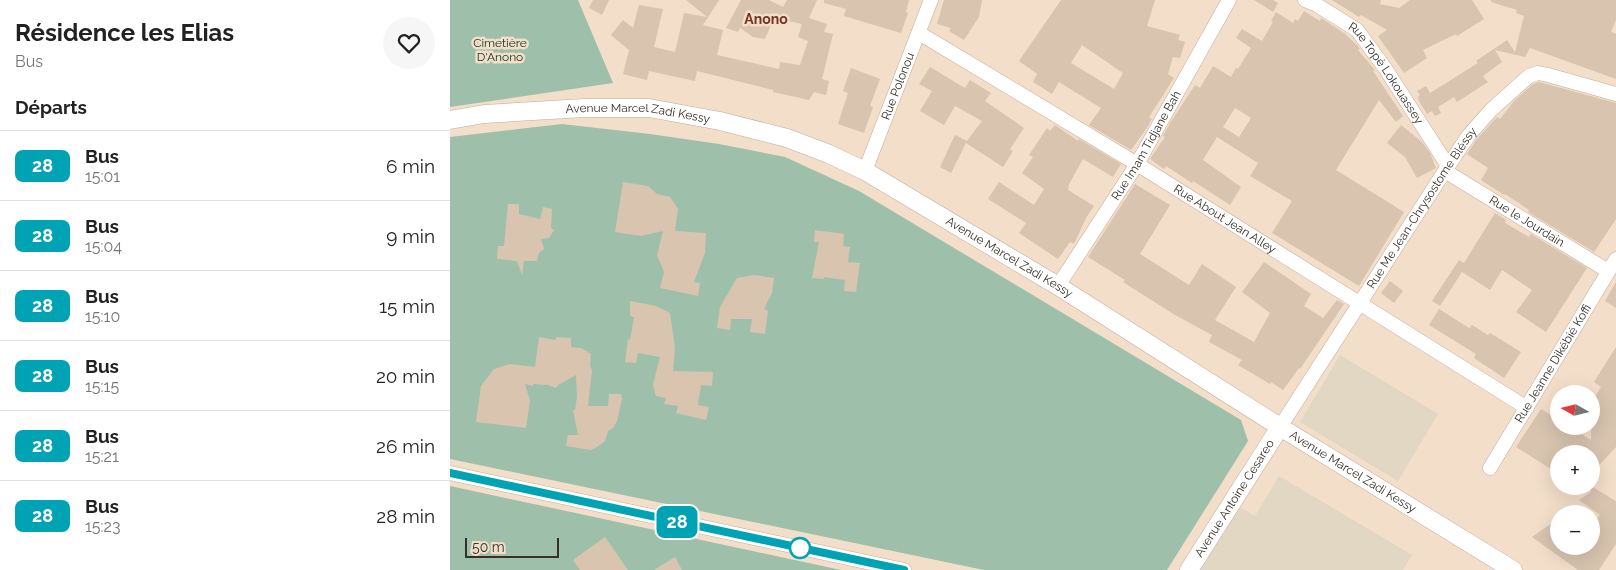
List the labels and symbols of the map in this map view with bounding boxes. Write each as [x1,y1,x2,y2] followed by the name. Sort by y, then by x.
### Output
[744,11,788,27] district label: Anono
[1346,19,1426,127] street label: Rue Topé Lokouassey
[473,36,527,64] park label: Cimetière D'Anono
[878,50,917,122] street label: Rue Polonou
[1108,88,1184,203] street label: Rue Imam Tidjane Bah
[565,101,712,126] street label: Avenue Marcel Zadi Kessy
[1364,124,1480,291] street label: Rue Me Jean-Chrysostome Bléssy
[1171,182,1279,257] street label: Rue About Jean Alley
[1487,193,1567,250] street label: Rue le Jourdain
[943,214,1076,301] street label: Avenue Marcel Zadi Kessy
[1512,302,1594,425] street label: Rue Jeanne Dikébié Koffi
[1550,385,1600,435] north arrow
[1287,428,1419,516] street label: Avenue Marcel Zadi Kessy
[1192,437,1277,560] street label: Avenue Antoine Cesareo
[654,506,700,538] line badge: 28
[465,535,559,558] scale bar
[789,537,811,559] unlabelled marker

